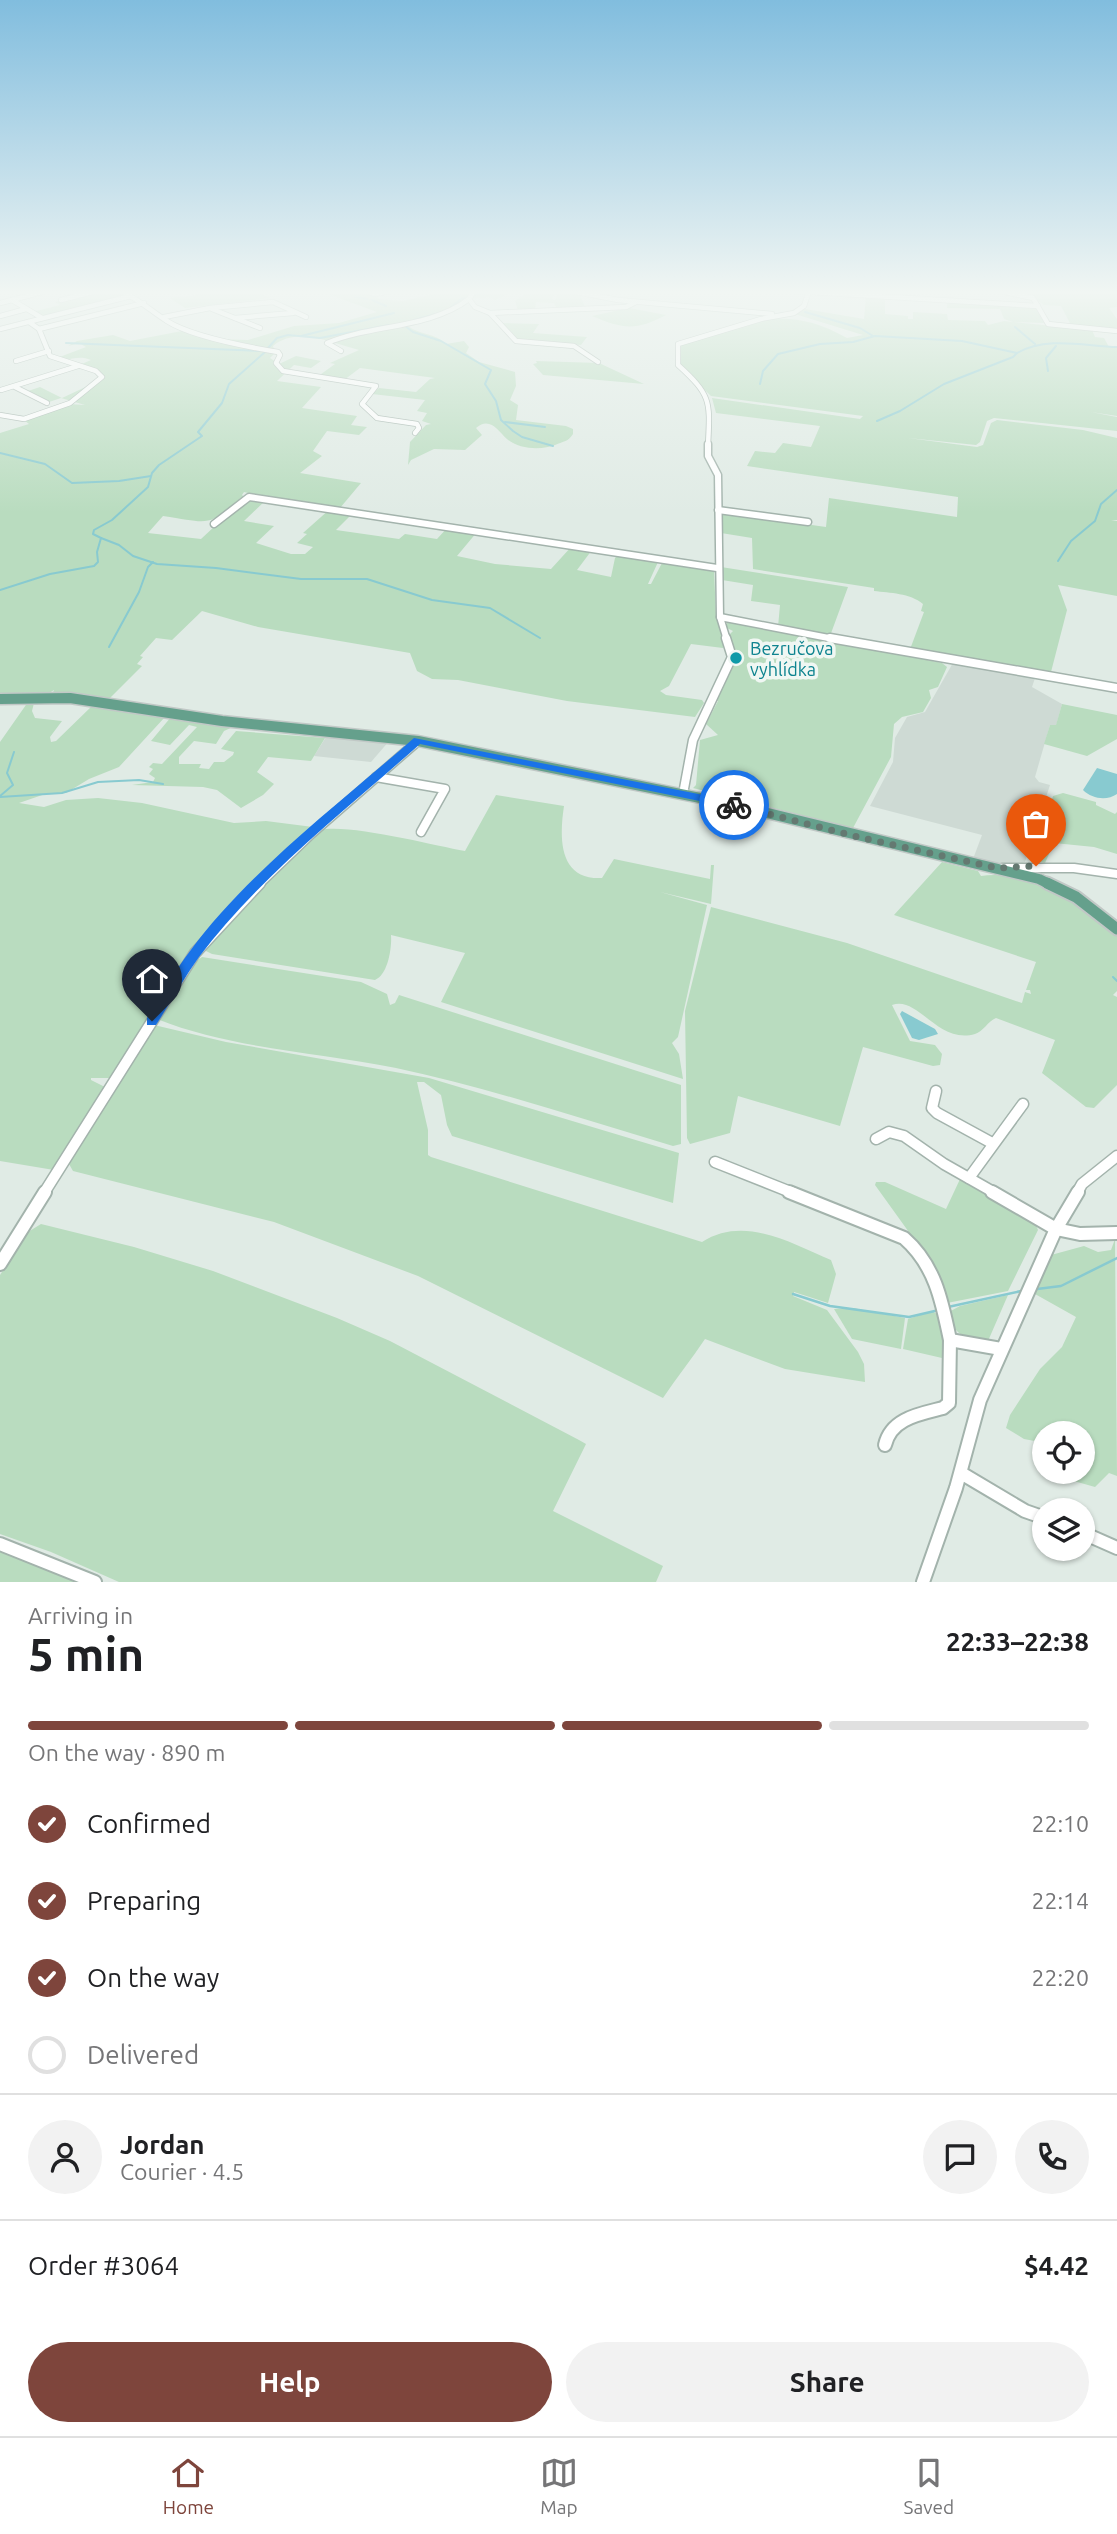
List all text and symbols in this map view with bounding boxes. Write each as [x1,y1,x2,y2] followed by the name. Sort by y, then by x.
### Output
[750,638,834,679] place label: Bezručova vyhlídka
[728,650,744,666] marker: Bezručova vyhlídka
[699,770,769,840] courier
[715,786,753,824] icon: bike
[1006,794,1066,866] pin
[1017,805,1055,843] icon: bag
[122,949,182,1021] pin
[133,960,171,998] icon: home
[1032,1421,1095,1561] map controls
[1032,1421,1095,1484] button: locate
[1032,1498,1095,1561] button: layers
[28,1603,133,1628] text: Arriving in
[946,1627,1089,1656] text: 22:33–22:38
[28,1628,144,1680] text: 5 min
[28,1740,225,1765] text: On the way · 890 m
[28,1805,66,1843] icon: check
[87,1809,211,1838] text: Confirmed
[1031,1811,1089,1836] text: 22:10
[28,1882,66,1920] icon: check
[87,1886,201,1915] text: Preparing
[1031,1888,1089,1913] text: 22:14
[28,1959,66,1997] icon: check
[87,1963,219,1992] text: On the way
[1031,1965,1089,1990] text: 22:20
[87,2040,199,2069] text: Delivered
[28,2120,102,2194] button: person
[923,2120,997,2194] button: chat
[1015,2120,1089,2194] button: phone
[120,2130,205,2159] text: Jordan
[120,2159,244,2184] text: Courier · 4.5
[28,2251,179,2280] text: Order #3064
[1024,2251,1089,2280] text: $4.42
[28,2342,552,2422] button: Help
[566,2342,1089,2422] button: Share
[163,2454,214,2518] tab: Home
[540,2454,578,2518] tab: Map
[904,2454,954,2518] tab: Saved

